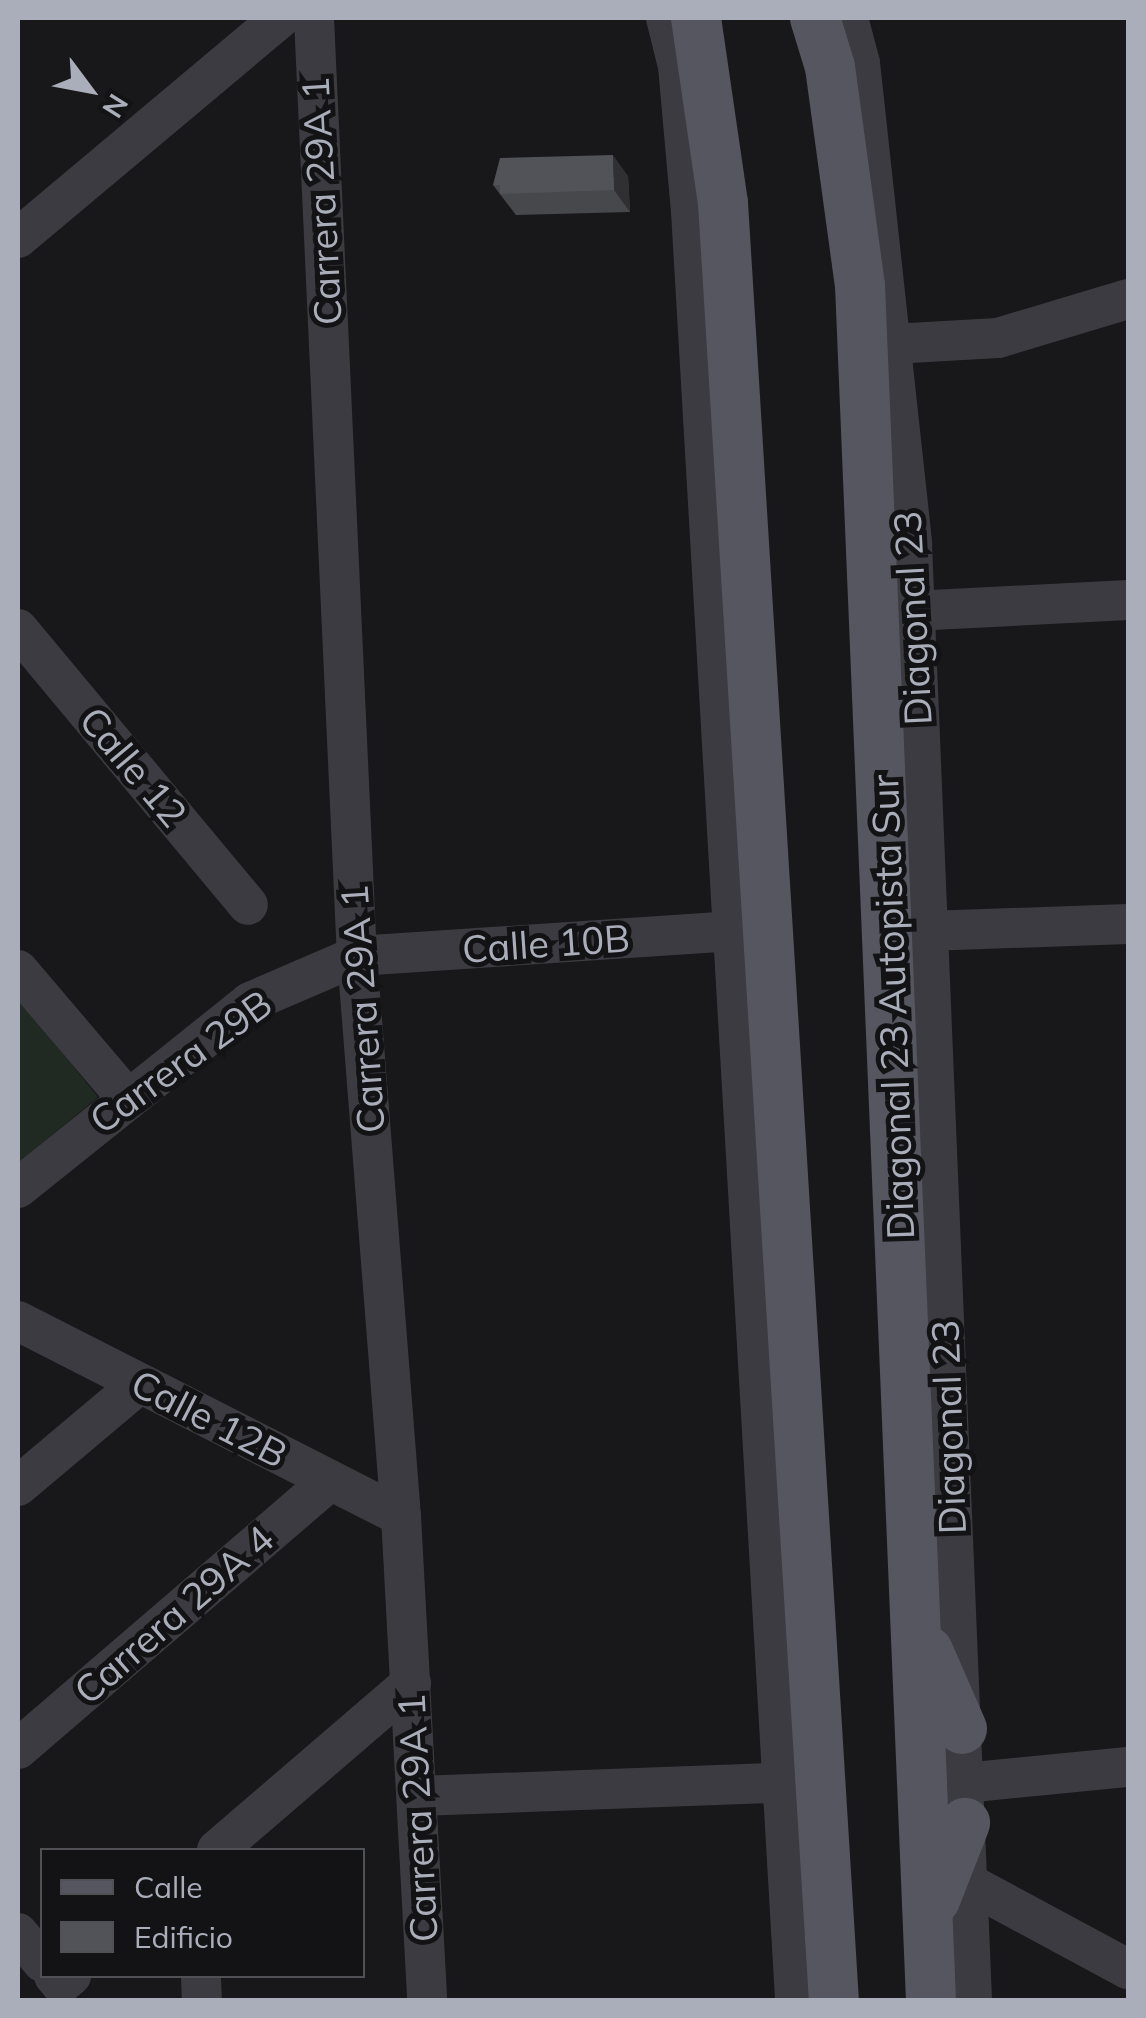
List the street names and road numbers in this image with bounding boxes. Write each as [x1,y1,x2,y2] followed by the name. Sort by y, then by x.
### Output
[293,76,351,326] street label: Carrera 29A 1
[885,510,941,726] street label: Diagonal 23
[70,698,196,836] street label: Calle 12
[862,774,924,1240] street label: Diagonal 23 Autopista Sur
[332,883,394,1135] street label: Carrera 29A 1
[460,915,632,973] street label: Calle 10B
[81,981,281,1143] street label: Carrera 29B
[922,1319,976,1535] street label: Diagonal 23
[124,1360,294,1478] street label: Calle 12B
[65,1516,283,1714] street label: Carrera 29A 4
[389,1693,447,1943] street label: Carrera 29A 1

